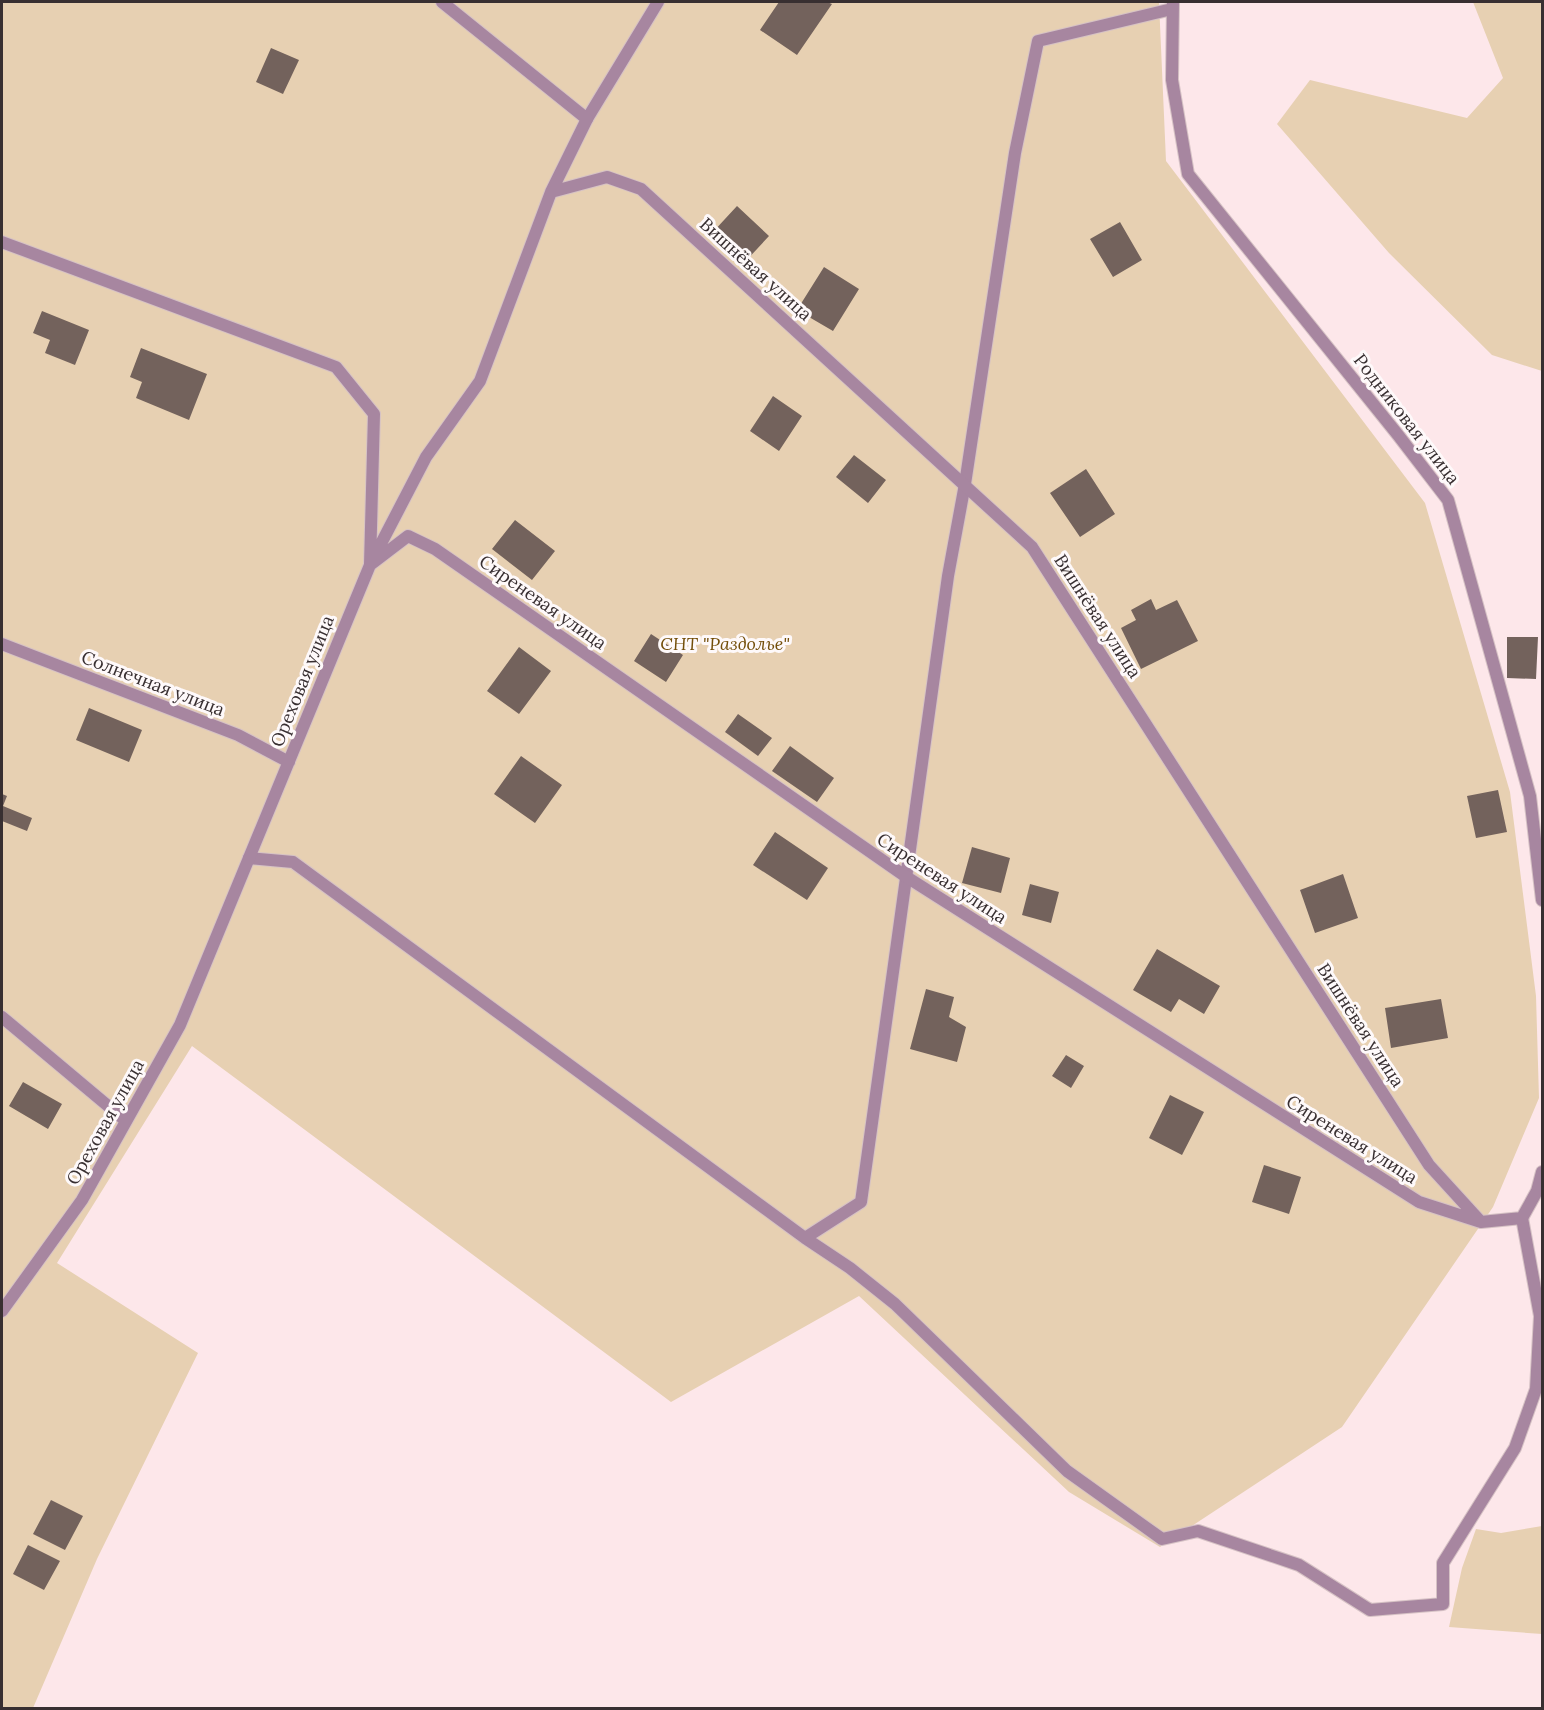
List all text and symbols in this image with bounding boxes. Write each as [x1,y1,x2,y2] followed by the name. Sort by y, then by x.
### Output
[695,212,817,326] street label: Вишнёвая улица
[1349,349,1465,489] street label: Родниковая улица
[475,549,611,655] street label: Сиреневая улица
[1049,550,1147,682] street label: Вишнёвая улица
[265,612,339,750] street label: Ореховая улица
[660,632,790,655] park label: СНТ "Раздолье"
[78,645,228,721] street label: Солнечная улица
[873,827,1011,929] street label: Сиреневая улица
[1312,959,1410,1091] street label: Вишнёвая улица
[61,1055,149,1189] street label: Ореховая улица
[1282,1089,1422,1189] street label: Сиреневая улица

